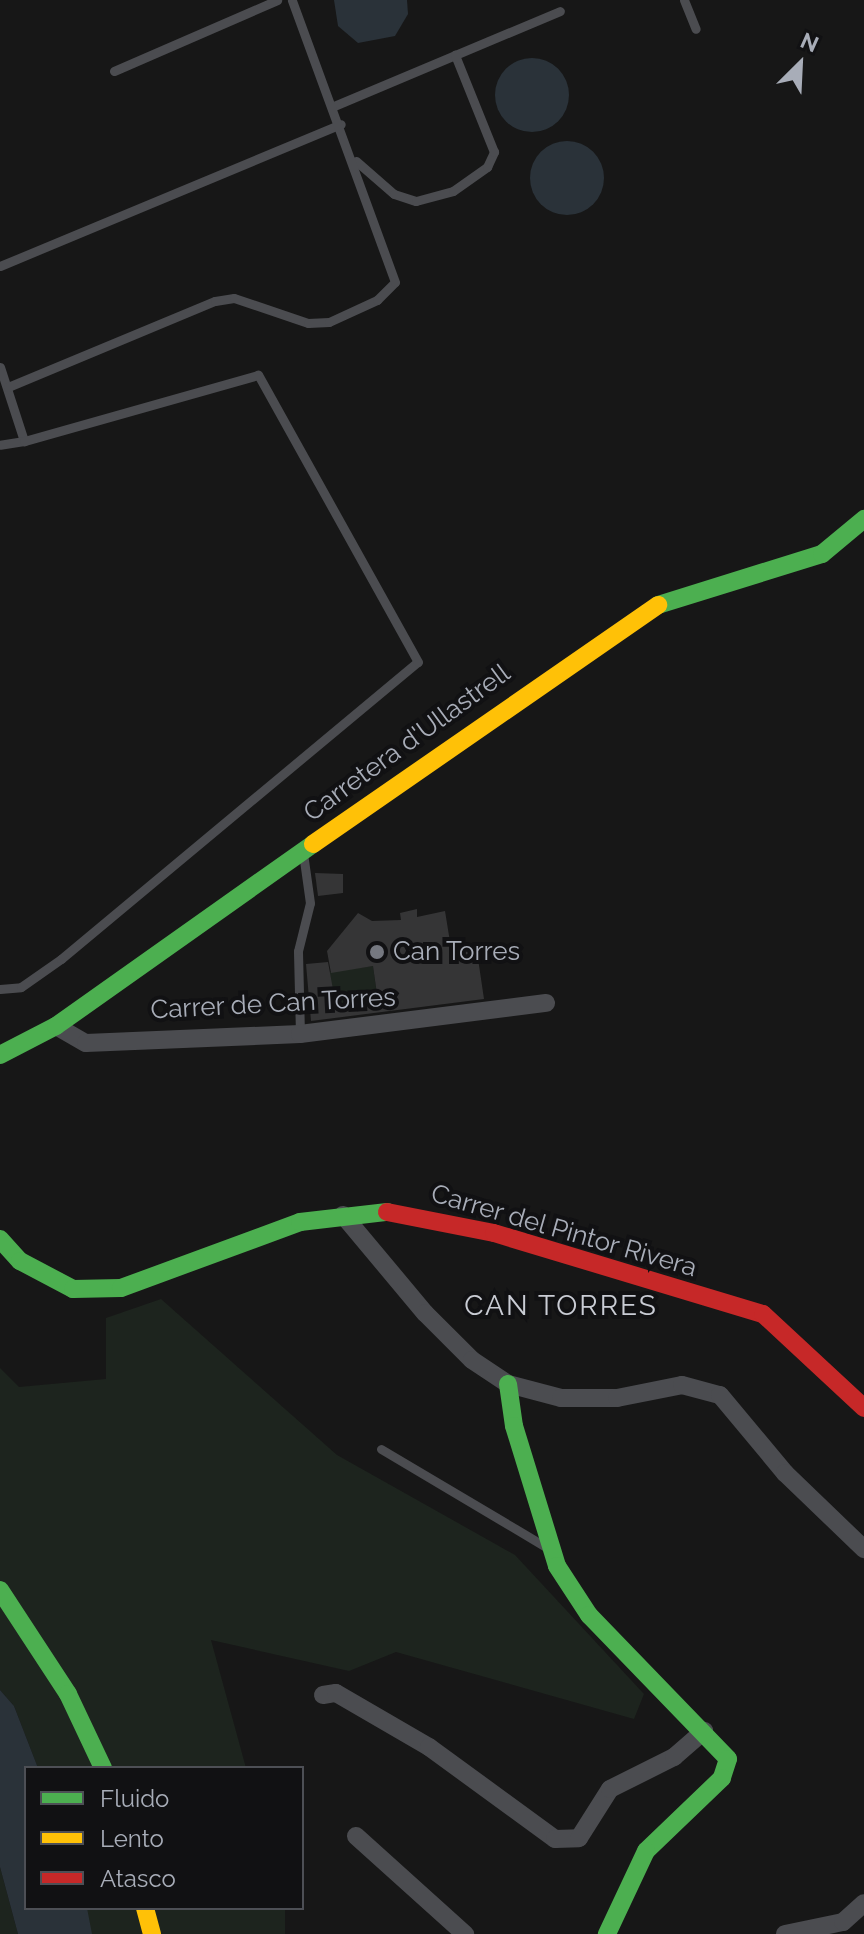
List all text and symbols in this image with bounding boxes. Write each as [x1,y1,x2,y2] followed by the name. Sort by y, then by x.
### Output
[760,24,840,104] north arrow
[797,27,823,57] text: N
[298,658,516,828] street label: Carretera d'Ullastrell
[393,936,521,968] place label: Can Torres
[368,943,386,961] marker: Can Torres
[149,982,397,1026] street label: Carrer de Can Torres
[427,1178,701,1284] street label: Carrer del Pintor Rivera
[464,1289,658,1323] district label: CAN TORRES
[24,1766,304,1910] legend
[100,1784,169,1813] text: Fluido
[100,1824,164,1853] text: Lento
[100,1864,176,1893] text: Atasco

